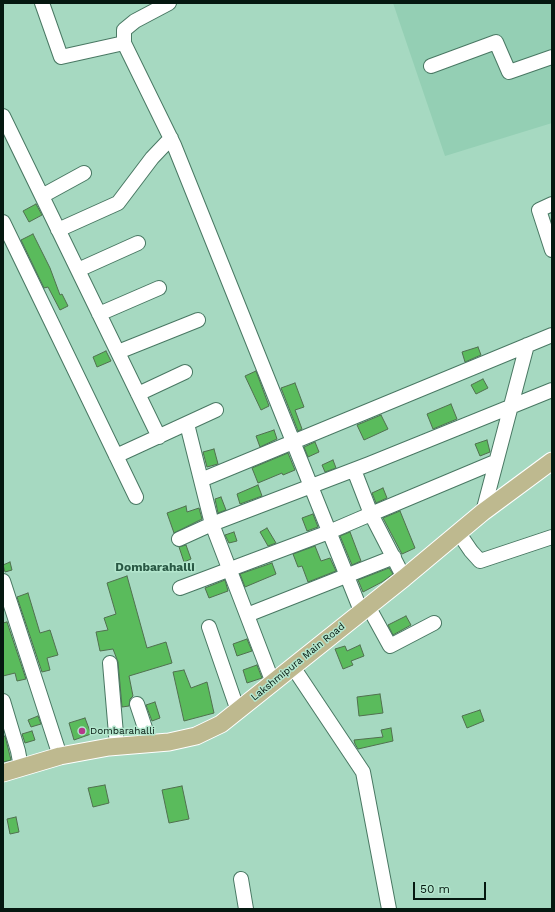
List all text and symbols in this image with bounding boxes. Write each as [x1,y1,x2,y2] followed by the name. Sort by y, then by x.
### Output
[115,560,195,574] district label: Dombarahalli
[249,620,347,704] street label: Lakshmipura Main Road
[90,725,155,737] place label: Dombarahalli
[77,726,87,736] marker: Dombarahalli
[415,874,488,900] scale bar
[420,882,450,896] text: 50 m

